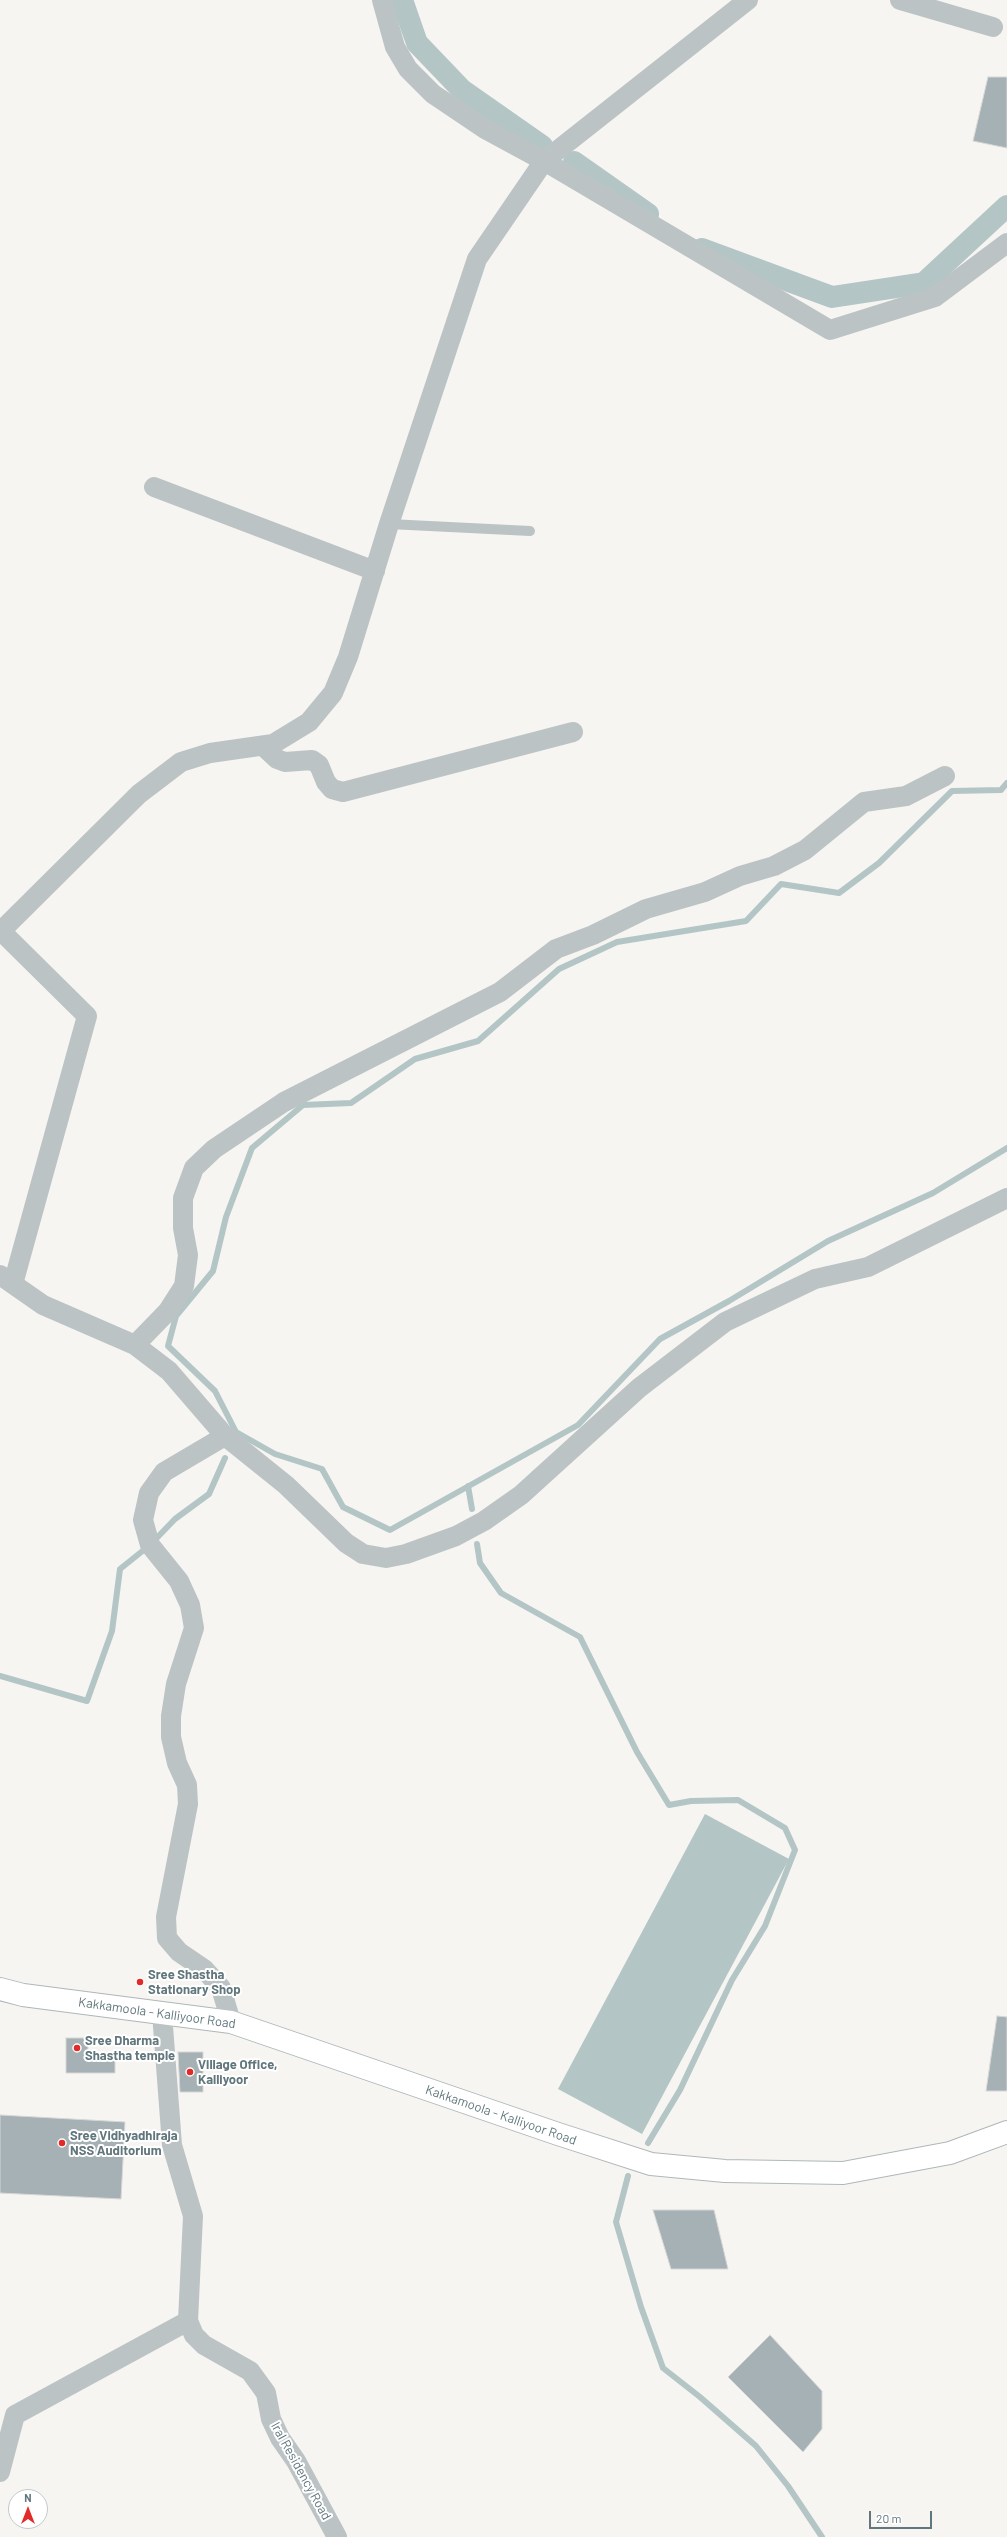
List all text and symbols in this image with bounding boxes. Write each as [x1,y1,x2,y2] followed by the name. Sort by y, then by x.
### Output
[148,1967,241,1998] place label: Sree Shastha Stationary Shop
[135,1977,145,1987] marker: Sree Shastha Stationary Shop
[77,1994,237,2032] street label: Kakkamoola - Kalliyoor Road
[85,2033,175,2064] place label: Sree Dharma Shastha temple
[72,2043,82,2053] marker: Sree Dharma Shastha temple
[198,2057,277,2088] place label: Village Office, Kalliyoor
[185,2067,195,2077] marker: Village Office, Kalliyoor
[423,2082,579,2148] street label: Kakkamoola - Kalliyoor Road
[70,2128,178,2159] place label: Sree Vidhyadhiraja NSS Auditorium
[57,2138,67,2148] marker: Sree Vidhyadhiraja NSS Auditorium
[268,2419,334,2523] street label: Iral Residency Road
[8,2489,48,2529] north arrow
[24,2491,32,2504] text: N
[871,2503,934,2529] scale bar
[876,2511,902,2525] text: 20 m

